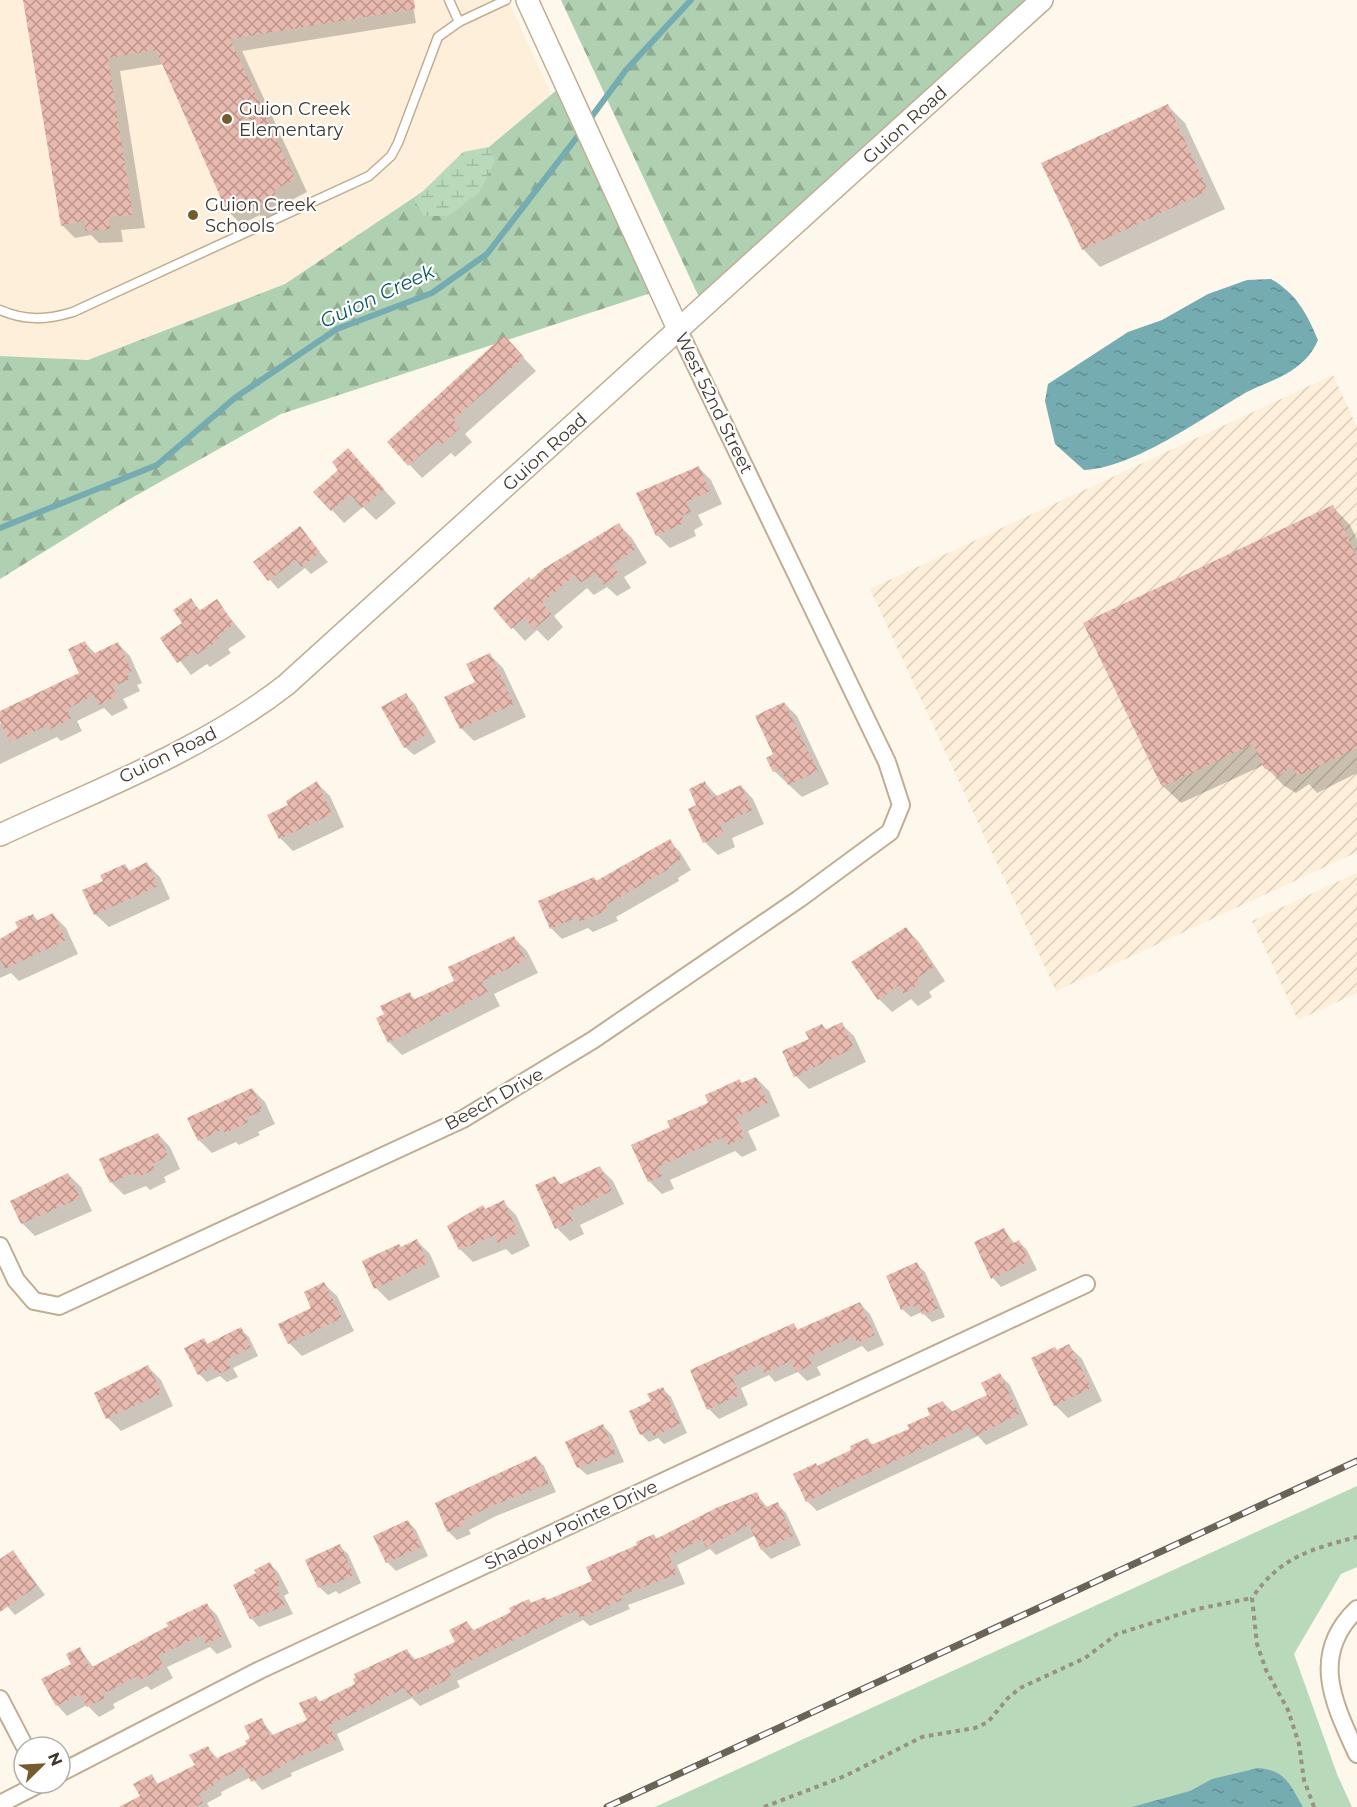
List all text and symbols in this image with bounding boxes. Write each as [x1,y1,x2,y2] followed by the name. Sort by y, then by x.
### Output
[858,81,952,169] street label: Guion Road
[239,98,351,141] place label: Guion Creek Elementary
[220,112,234,126] marker: Guion Creek Elementary
[205,194,317,237] place label: Guion Creek Schools
[186,208,200,222] marker: Guion Creek Schools
[316,258,439,333] water label: Guion Creek
[670,329,758,477] street label: West 52nd Street
[498,408,592,496] street label: Guion Road
[115,722,221,788] street label: Guion Road
[441,1063,547,1135] street label: Beech Drive
[481,1475,661,1575] street label: Shadow Pointe Drive
[12,1735,72,1795] north arrow
[44,1749,67,1769] text: N

